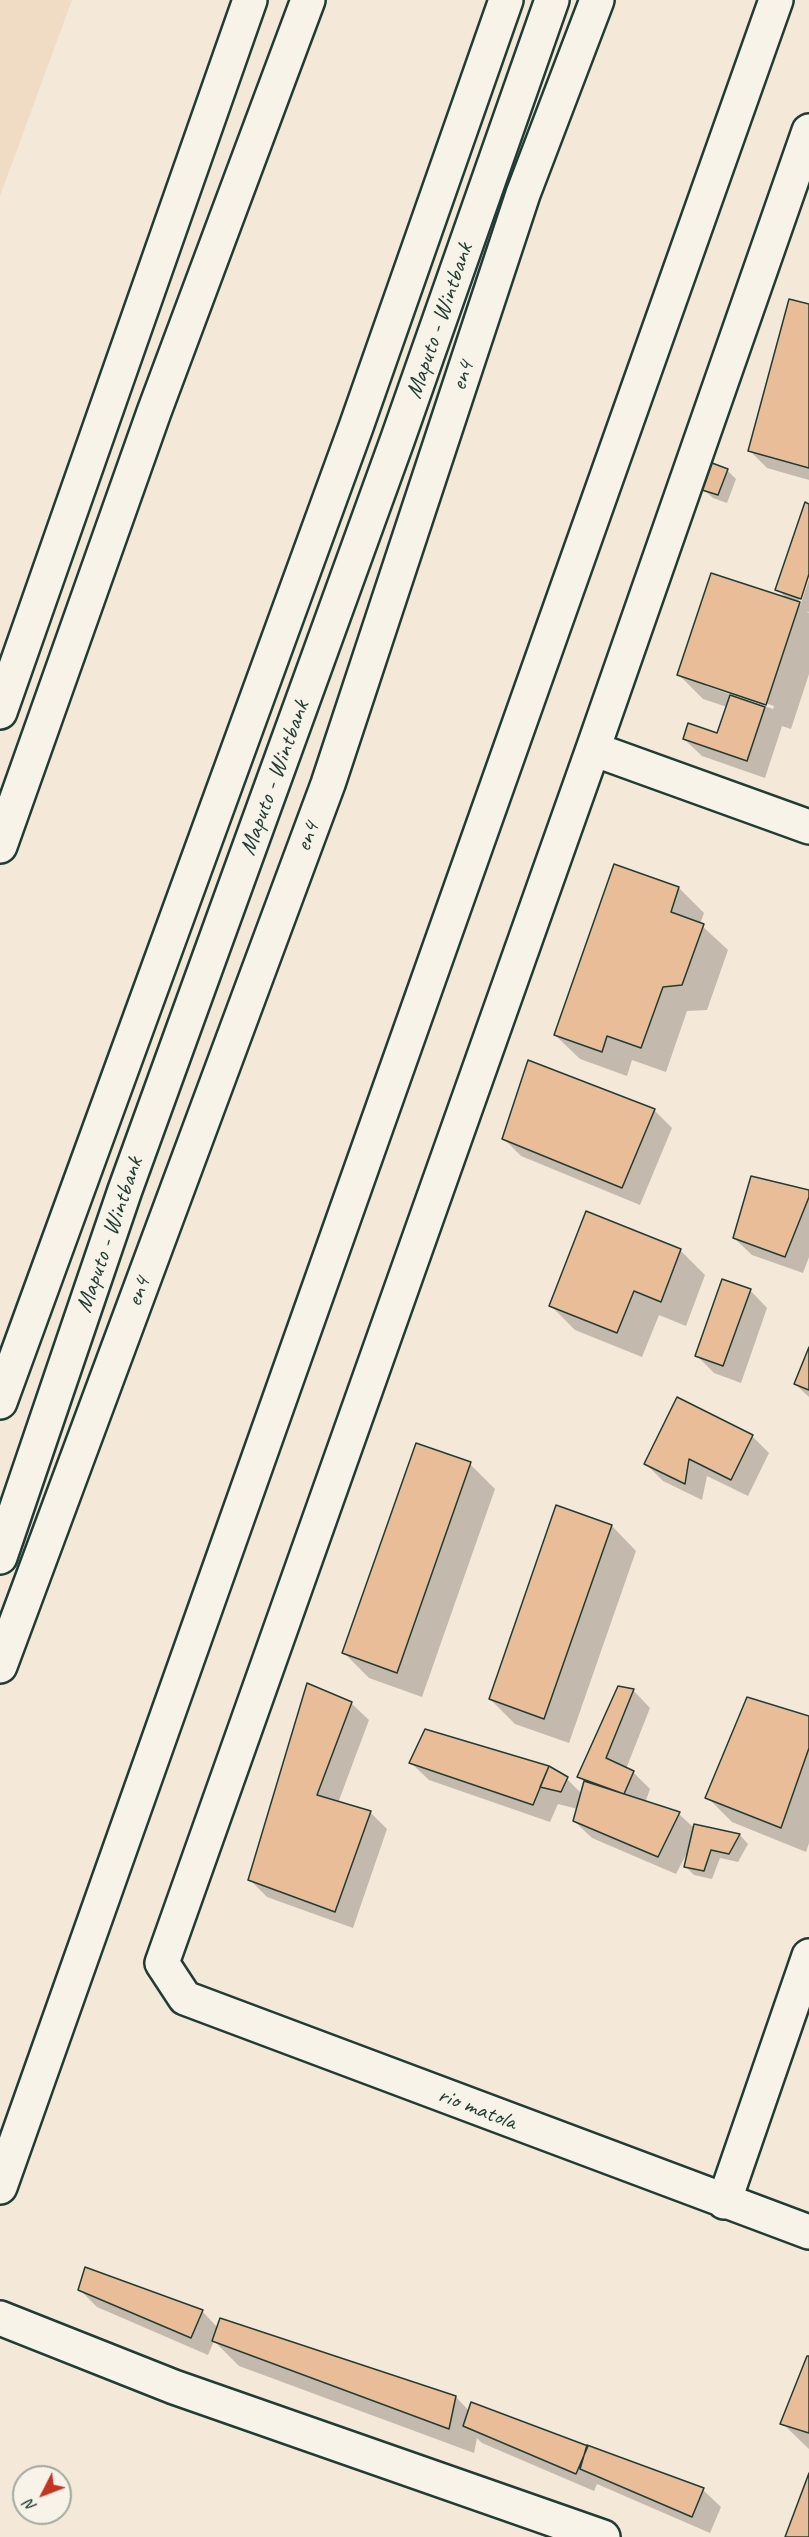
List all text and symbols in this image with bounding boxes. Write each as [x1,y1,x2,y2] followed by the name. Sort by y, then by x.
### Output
[400,240,480,402] street label: Maputo - Wintbank
[445,358,481,394] street label: en4
[234,697,316,859] street label: Maputo - Wintbank
[289,818,327,856] street label: en4
[70,1154,150,1316] street label: Maputo - Wintbank
[120,1273,158,1311] street label: en4
[434,2081,520,2137] street label: rio matola
[12,2465,72,2525] north arrow
[19,2495,41,2516] text: N

